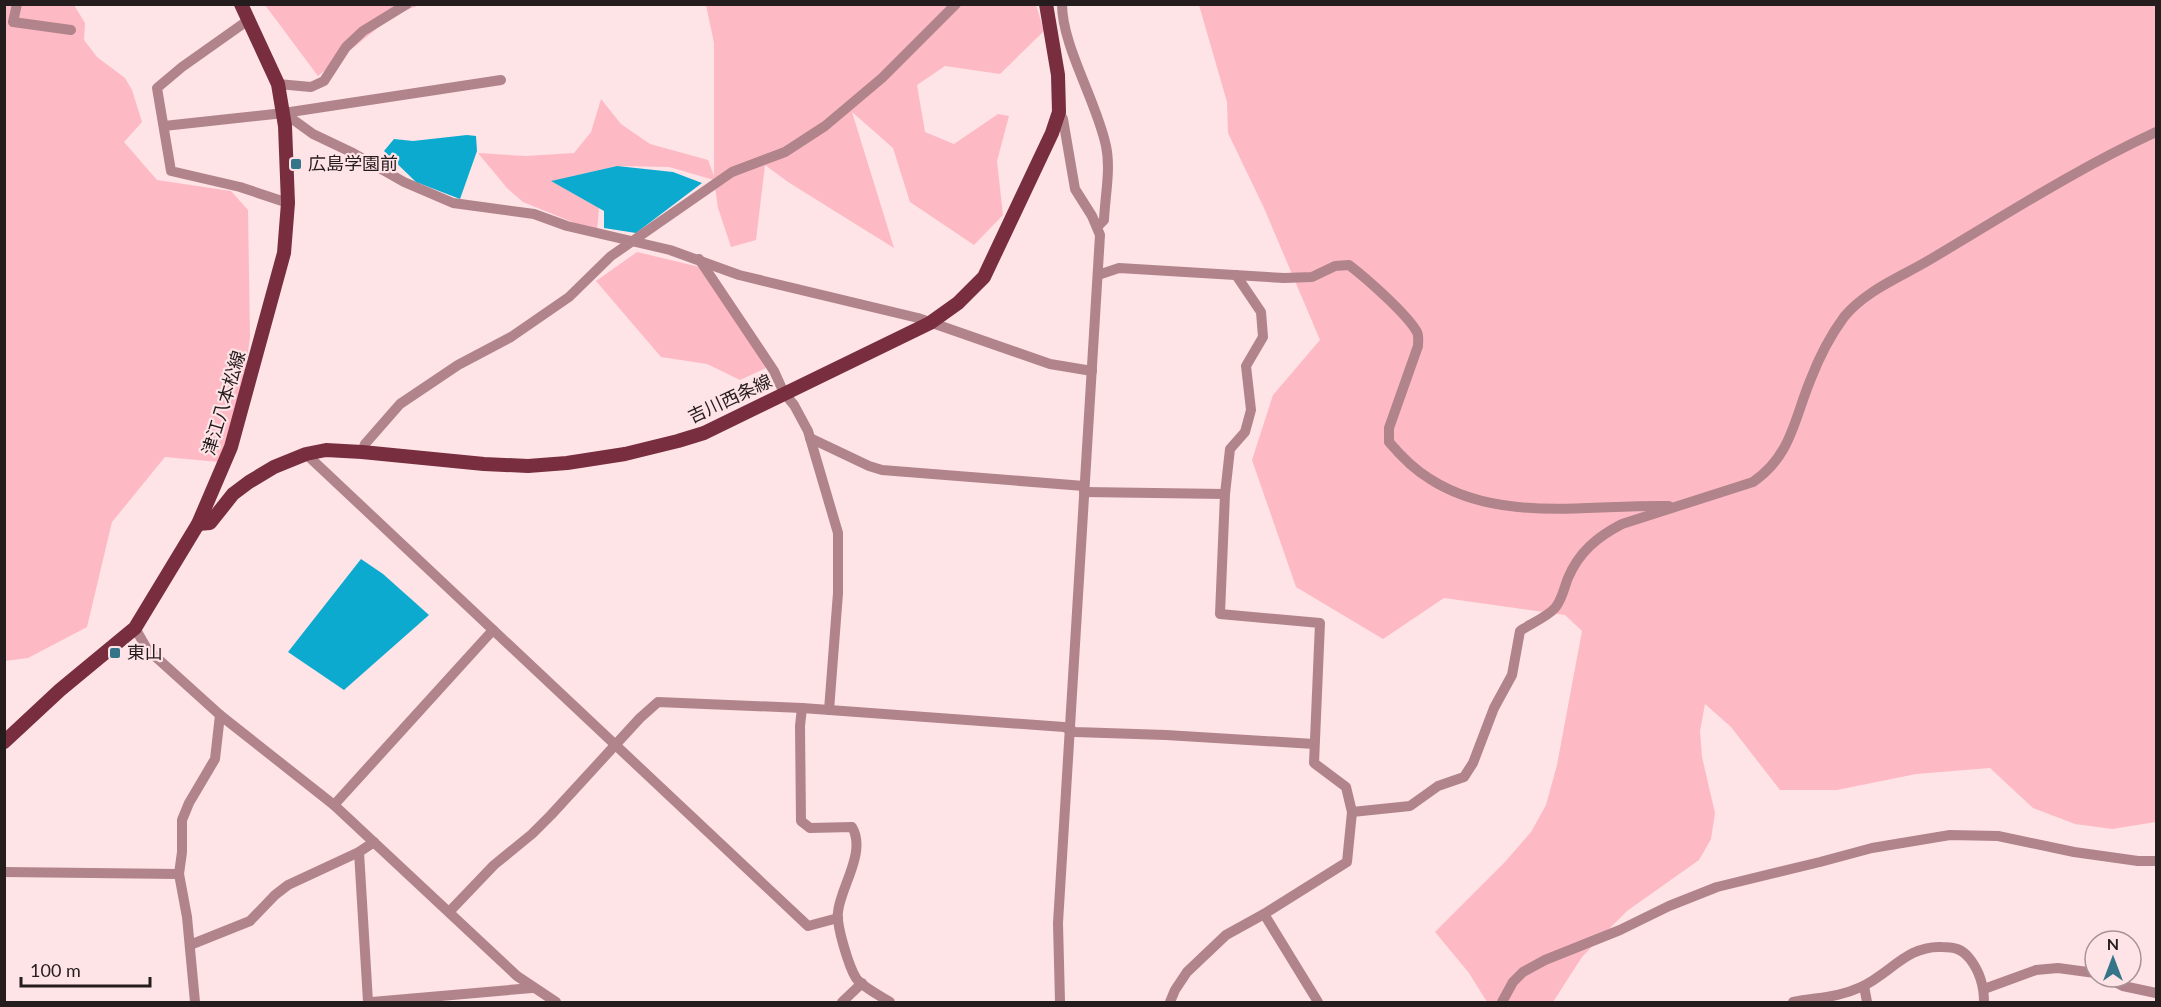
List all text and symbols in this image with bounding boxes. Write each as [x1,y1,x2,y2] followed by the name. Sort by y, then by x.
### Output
[308,152,398,174] place label: 広島学園前
[289,157,303,171] marker: 広島学園前
[197,348,249,458] street label: 津江八本松線
[684,369,775,427] street label: 吉川西条線
[127,641,163,663] place label: 東山
[108,646,122,660] marker: 東山
[2083,929,2143,989] north arrow
[2107,934,2119,953] text: N
[21,950,150,988] scale bar
[30,959,81,981] text: 100 m

